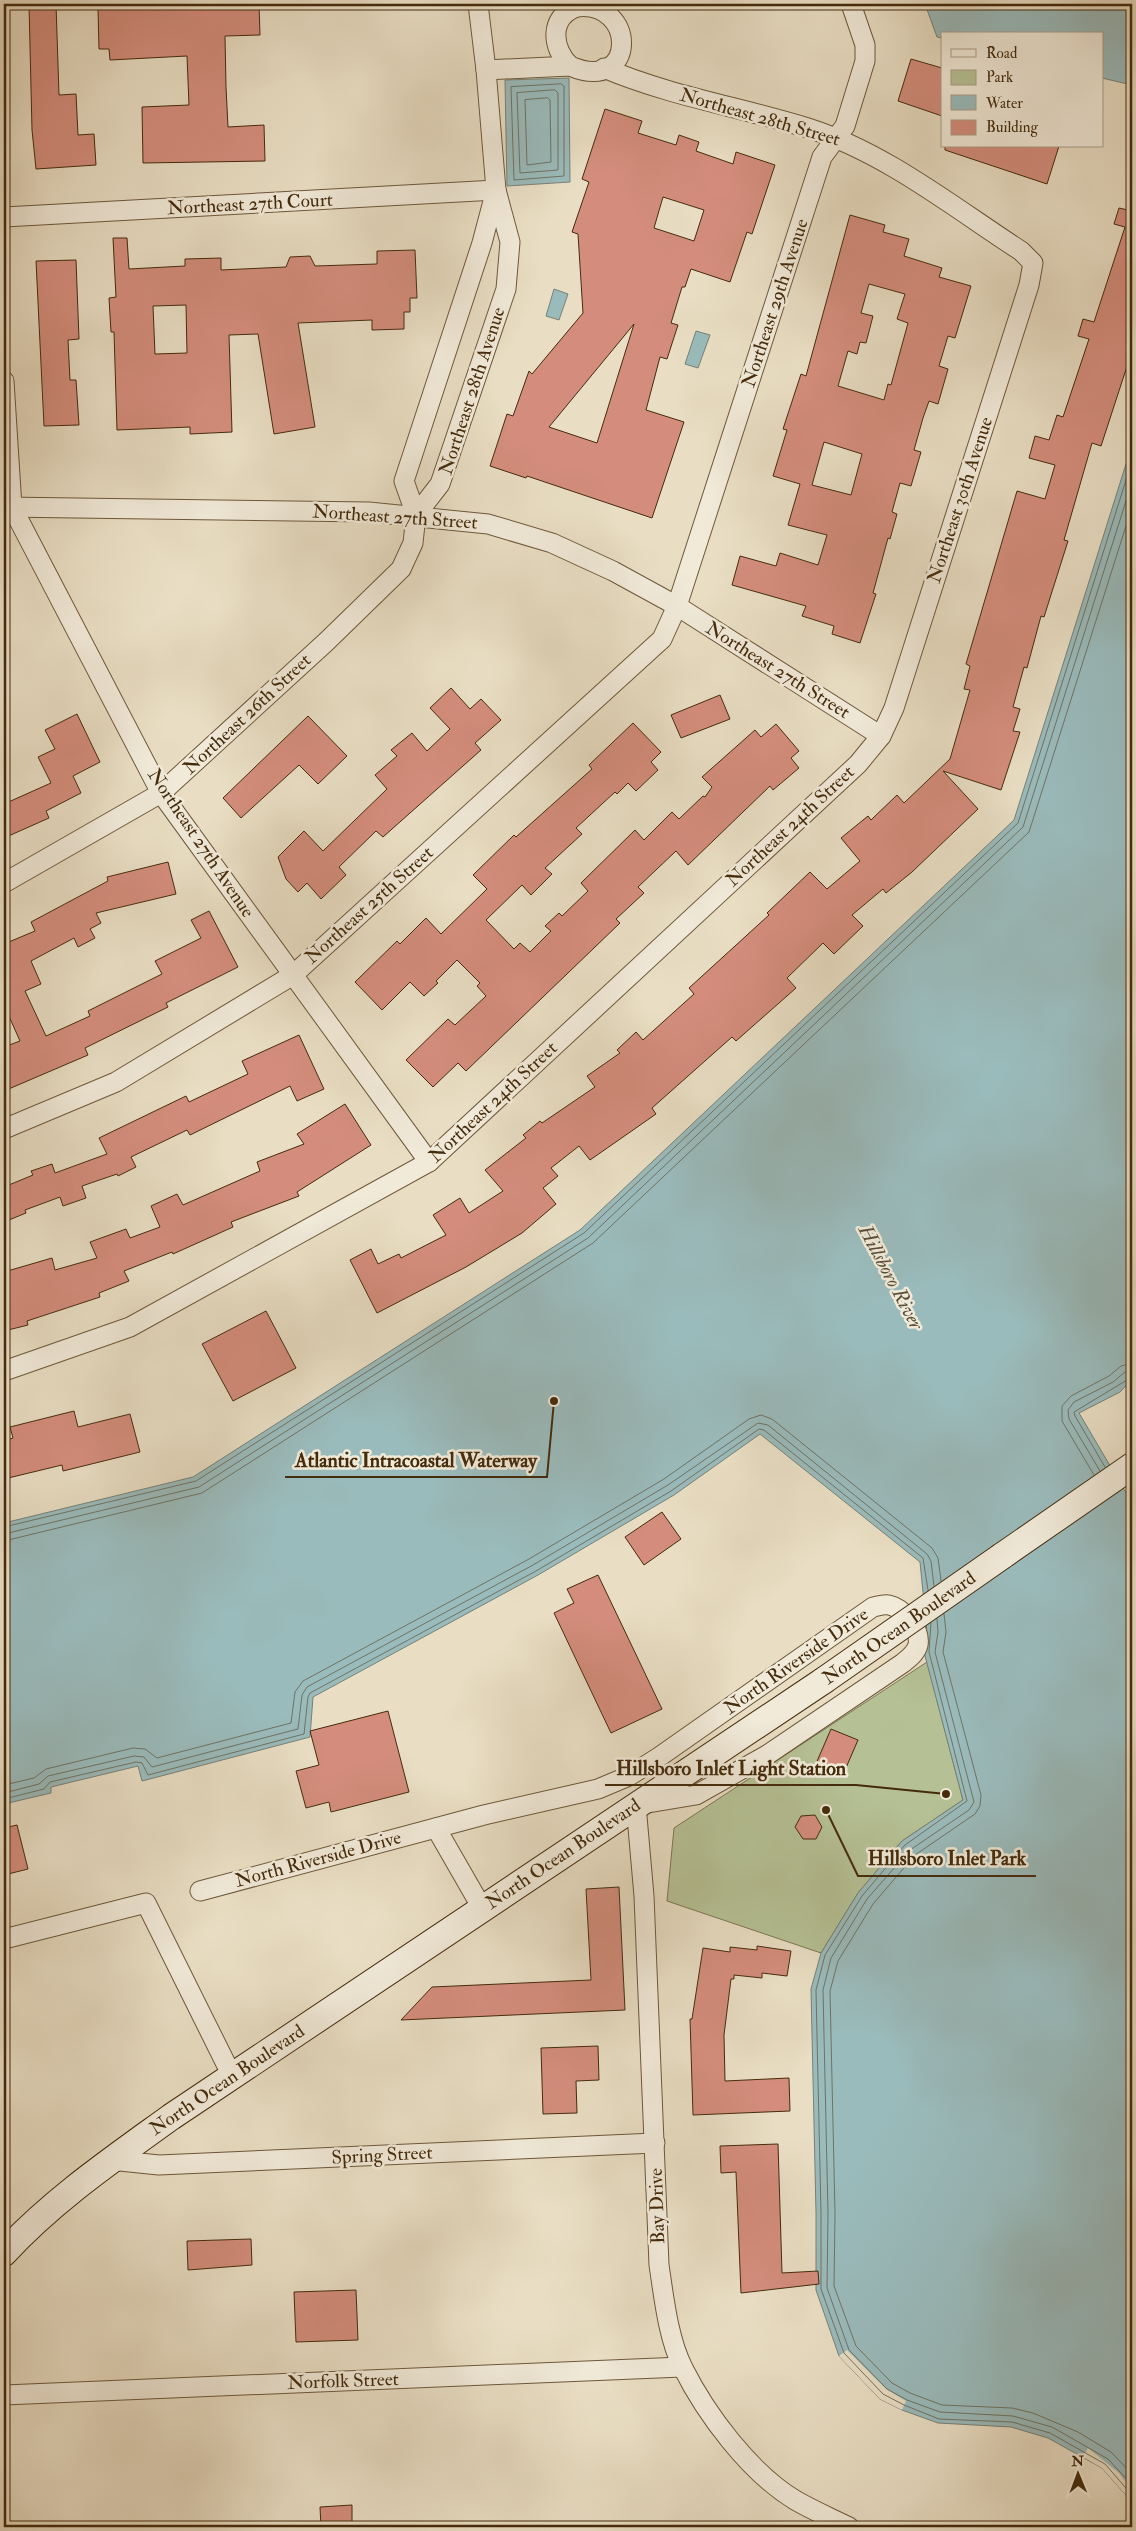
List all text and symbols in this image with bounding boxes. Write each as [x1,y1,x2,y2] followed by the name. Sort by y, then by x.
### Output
[941,32,1104,148] legend
[986,44,1018,63] text: Road
[986,68,1013,87] text: Park
[677,83,843,151] street label: Northeast 28th Street
[985,94,1023,113] text: Water
[986,118,1038,137] text: Building
[167,188,333,220] street label: Northeast 27th Court
[736,216,814,390] street label: Northeast 29th Avenue
[434,304,510,478] street label: Northeast 28th Avenue
[922,414,998,586] street label: Northeast 30th Avenue
[312,499,478,535] street label: Northeast 27th Street
[701,616,855,724] street label: Northeast 27th Street
[178,648,316,780] street label: Northeast 26th Street
[721,760,859,892] street label: Northeast 24th Street
[142,764,260,922] street label: Northeast 27th Avenue
[300,841,438,969] street label: Northeast 25th Street
[424,1036,562,1168] street label: Northeast 24th Street
[852,1219,930,1335] water label: Hillsboro River
[285,1442,547,1477] callout: Atlantic Intracoastal Waterway
[294,1448,538,1474] text: Atlantic Intracoastal Waterway
[818,1566,981,1690] street label: North Ocean Boulevard
[719,1602,873,1720] street label: North Riverside Drive
[605,1750,856,1785] callout: Hillsboro Inlet Light Station
[616,1756,847,1782] text: Hillsboro Inlet Light Station
[481,1793,646,1915] street label: North Ocean Boulevard
[232,1825,404,1893] street label: North Riverside Drive
[858,1841,1036,1876] callout: Hillsboro Inlet Park
[868,1846,1027,1871] text: Hillsboro Inlet Park
[145,2019,310,2141] street label: North Ocean Boulevard
[331,2140,433,2171] street label: Spring Street
[644,2168,670,2244] street label: Bay Drive
[287,2367,399,2395] street label: Norfolk Street
[1054,2448,1104,2498] north arrow
[1070,2453,1085,2470] text: N

